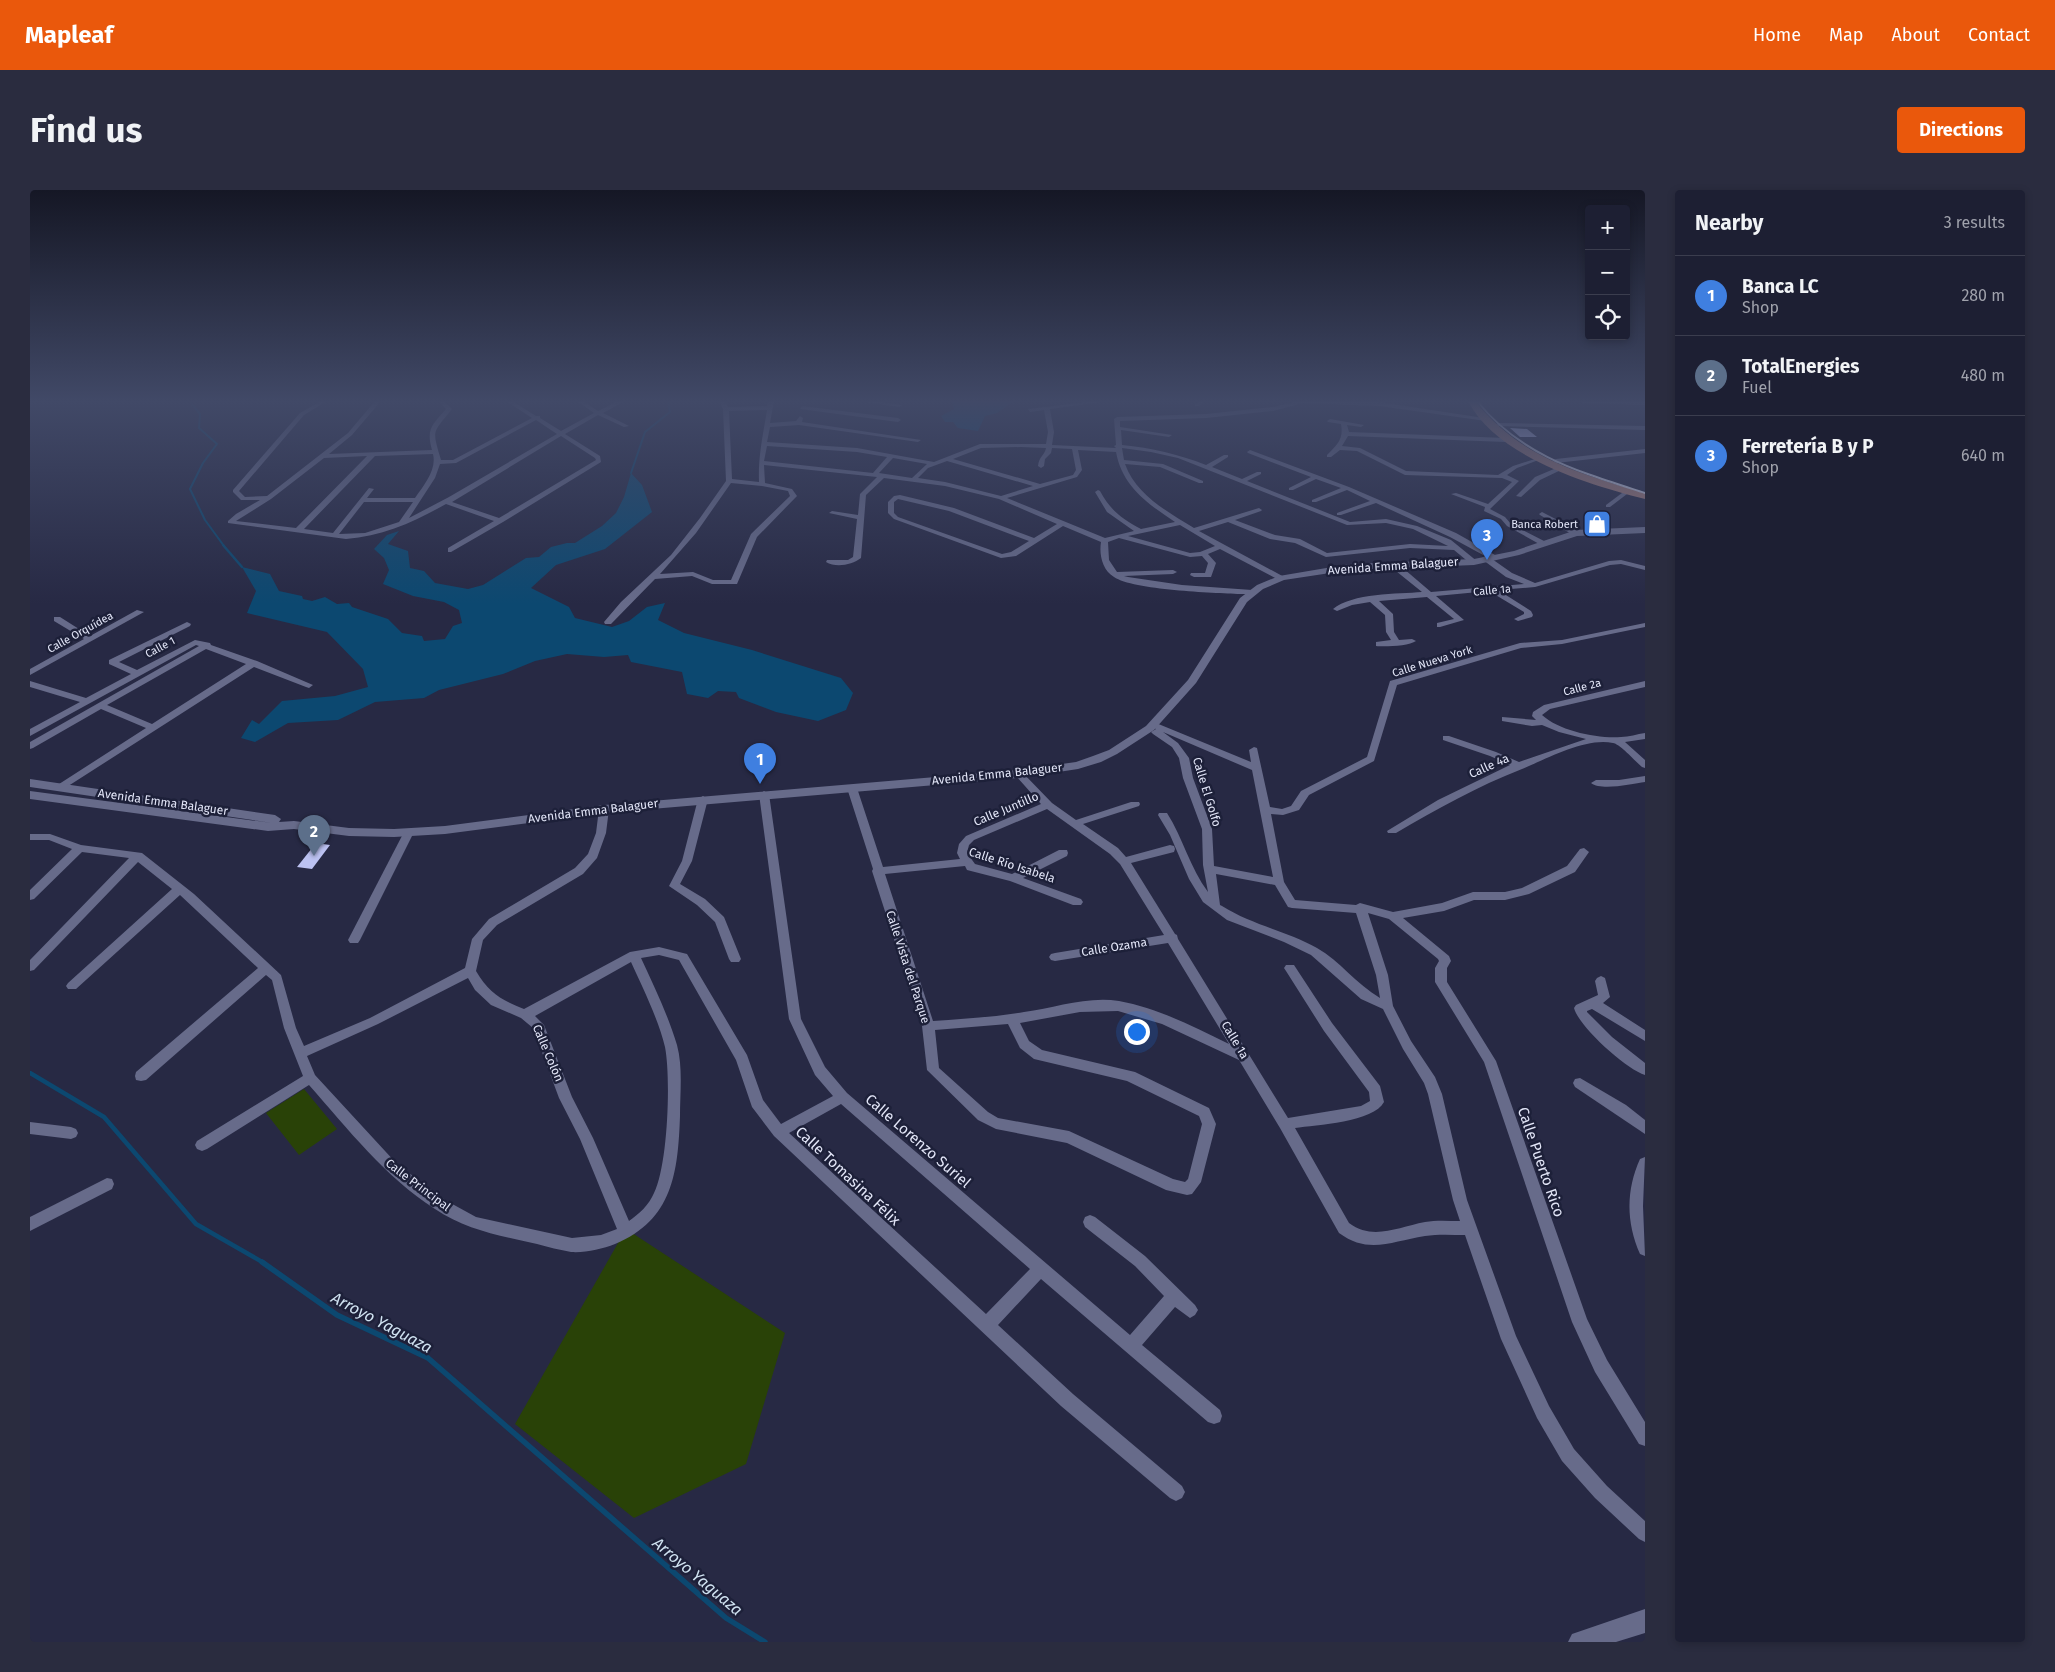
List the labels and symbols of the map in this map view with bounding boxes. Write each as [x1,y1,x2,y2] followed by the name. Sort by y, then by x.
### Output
[1582,509,1612,539] shop icon: Banca Robert
[1511,518,1578,531] place label: Banca Robert
[1471,519,1503,560] pin: 3
[1327,554,1459,578] street label: Avenida Emma Balaguer
[1473,582,1512,599] street label: Calle 1a
[45,609,115,656] street label: Calle Orquídea
[143,634,177,661] street label: Calle 1
[1391,643,1474,680] street label: Calle Nueva York
[1562,676,1602,699] street label: Calle 2a
[744,743,776,784] pin: 1
[1467,751,1511,781] street label: Calle 4a
[1190,756,1224,828] street label: Calle El Golfo
[931,760,1063,788] street label: Avenida Emma Balaguer
[97,786,229,818] street label: Avenida Emma Balaguer
[971,789,1041,829] street label: Calle Juntillo
[527,796,659,826] street label: Avenida Emma Balaguer
[298,815,330,856] pin: 2
[967,844,1057,886] street label: Calle Río Isabela
[883,909,933,1025] street label: Calle Vista del Parque
[1080,935,1148,959] street label: Calle Ozama
[1124,1019,1150,1045] your location
[1218,1019,1252,1061] street label: Calle 1a
[530,1022,566,1084] street label: Calle Colón
[862,1090,975,1192] street label: Calle Lorenzo Suriel
[1514,1105,1568,1219] street label: Calle Puerto Rico
[792,1123,905,1230] street label: Calle Tomasina Félix
[383,1156,454,1214] street label: Calle Principal
[327,1287,435,1357] water label: Arroyo Yaguaza
[648,1533,746,1619] water label: Arroyo Yaguaza

